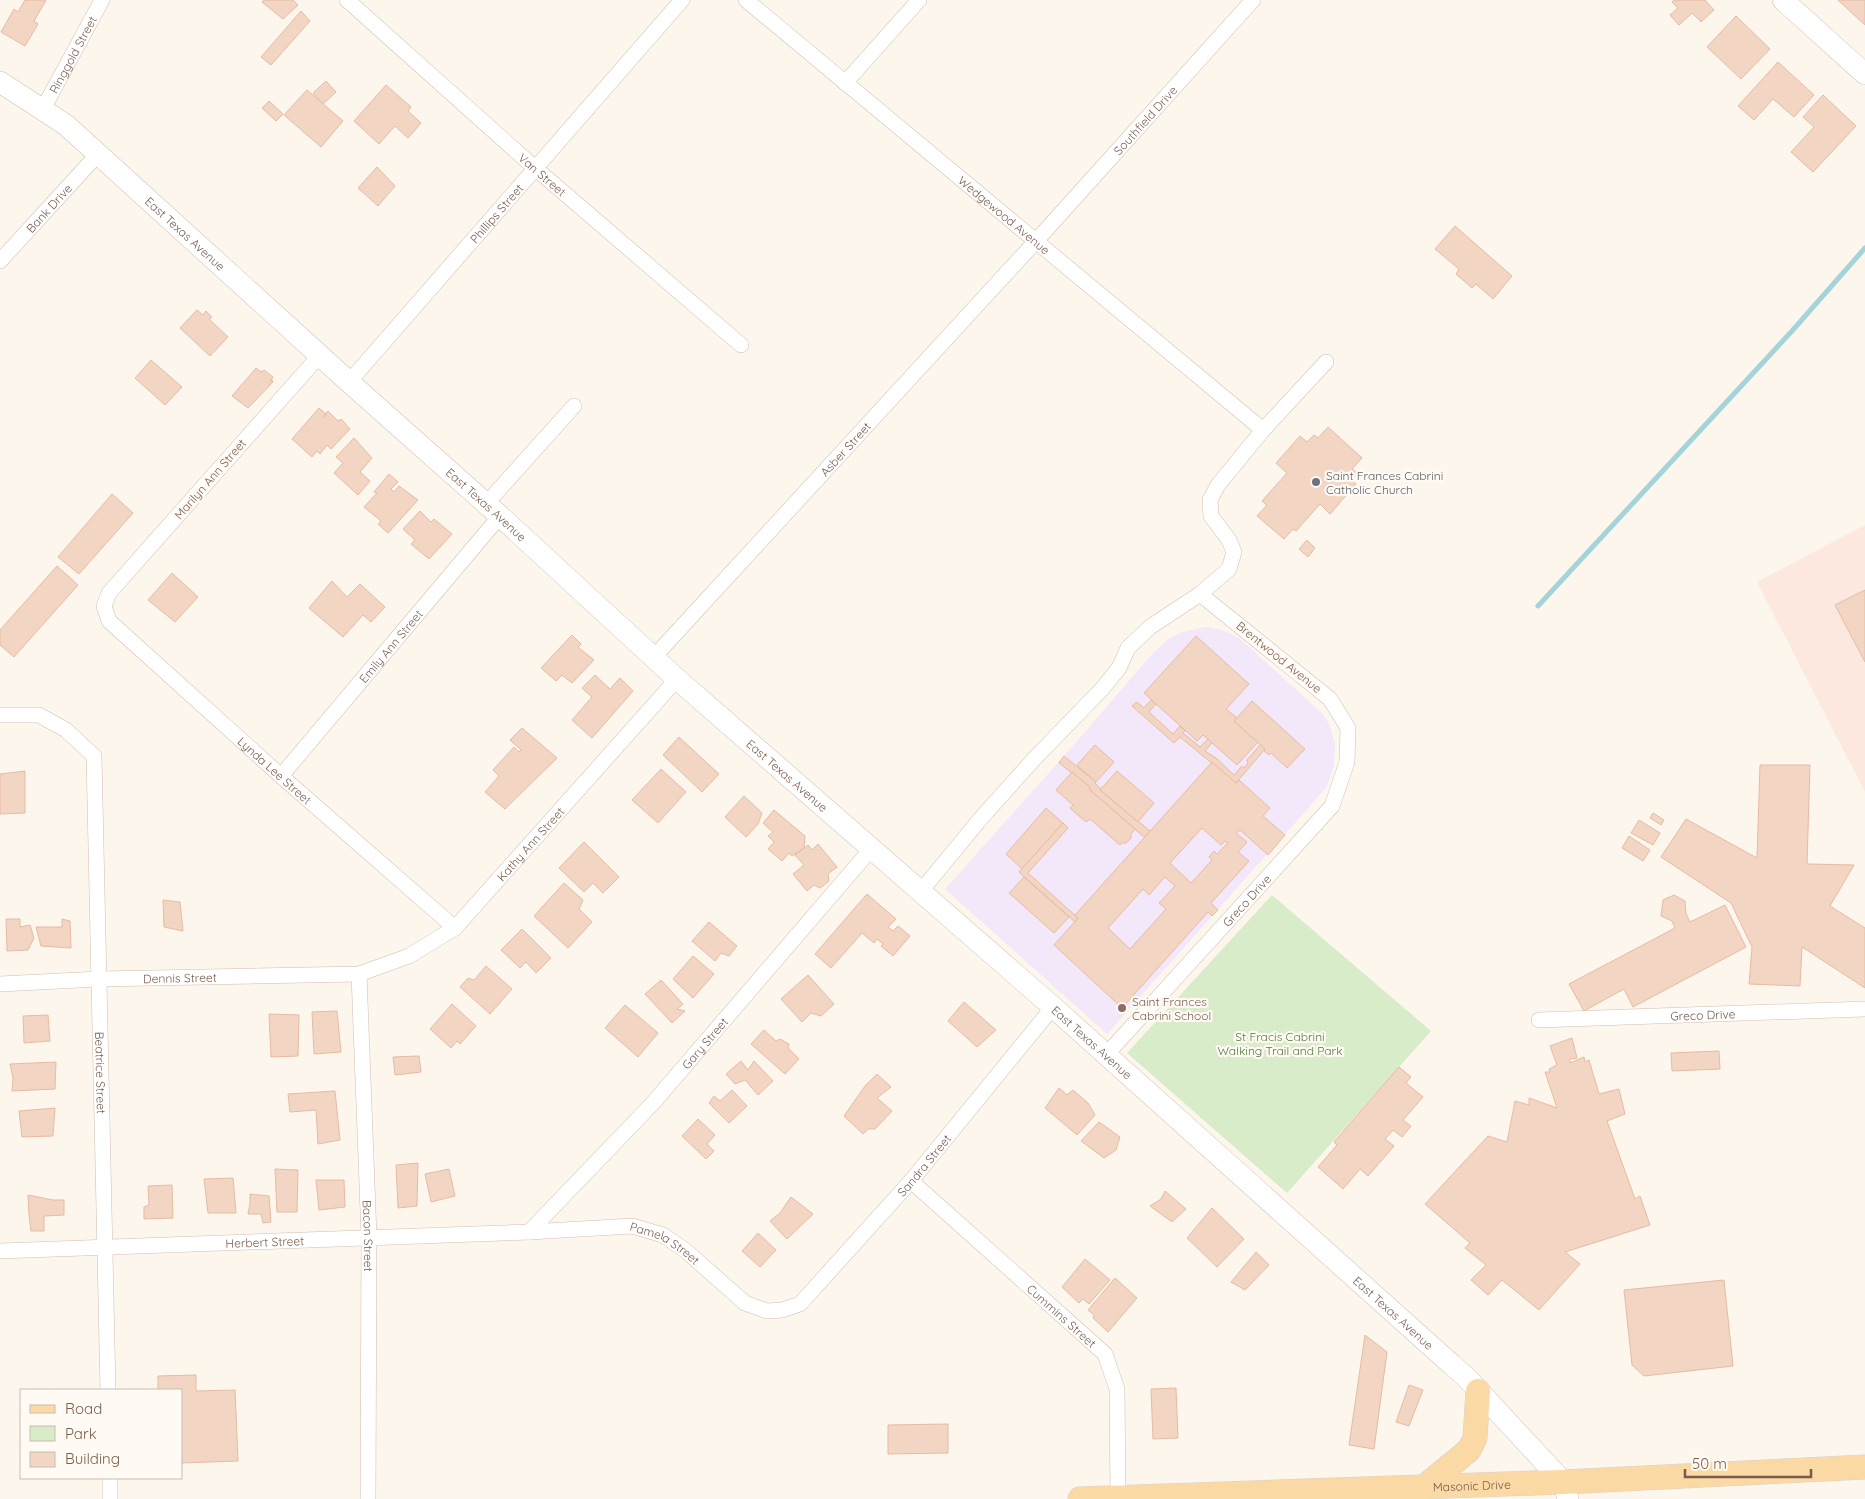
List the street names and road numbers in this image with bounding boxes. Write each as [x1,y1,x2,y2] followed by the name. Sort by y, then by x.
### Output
[46,13,99,96] street label: Ringgold Street
[1110,82,1180,158] street label: Southfield Drive
[516,150,569,199] street label: Van Street
[955,172,1053,257] street label: Wedgewood Avenue
[23,180,75,235] street label: Bank Drive
[466,180,526,246] street label: Phillips Street
[142,193,229,274] street label: East Texas Avenue
[817,419,874,479] street label: Asber Street
[171,436,249,522] street label: Marilyn Ann Street
[443,464,530,544] street label: East Texas Avenue
[356,606,426,686] street label: Emily Ann Street
[1233,618,1325,696] street label: Brentwood Avenue
[235,733,315,807] street label: Lynda Lee Street
[744,736,831,815] street label: East Texas Avenue
[493,804,567,884] street label: Kathy Ann Street
[1219,871,1274,929] street label: Greco Drive
[143,969,217,986] street label: Dennis Street
[1049,1002,1135,1082] street label: East Texas Avenue
[1670,1006,1736,1023] street label: Greco Drive
[678,1014,731,1072] street label: Gary Street
[93,1032,109,1114] street label: Beatrice Street
[894,1131,954,1199] street label: Sandra Street
[360,1200,377,1272] street label: Bacon Street
[628,1218,703,1267] street label: Pamela Street
[225,1233,305,1250] street label: Herbert Street
[1350,1273,1437,1352] street label: East Texas Avenue
[1024,1281,1100,1350] street label: Cummins Street
[1432,1476,1511,1494] street label: Masonic Drive

